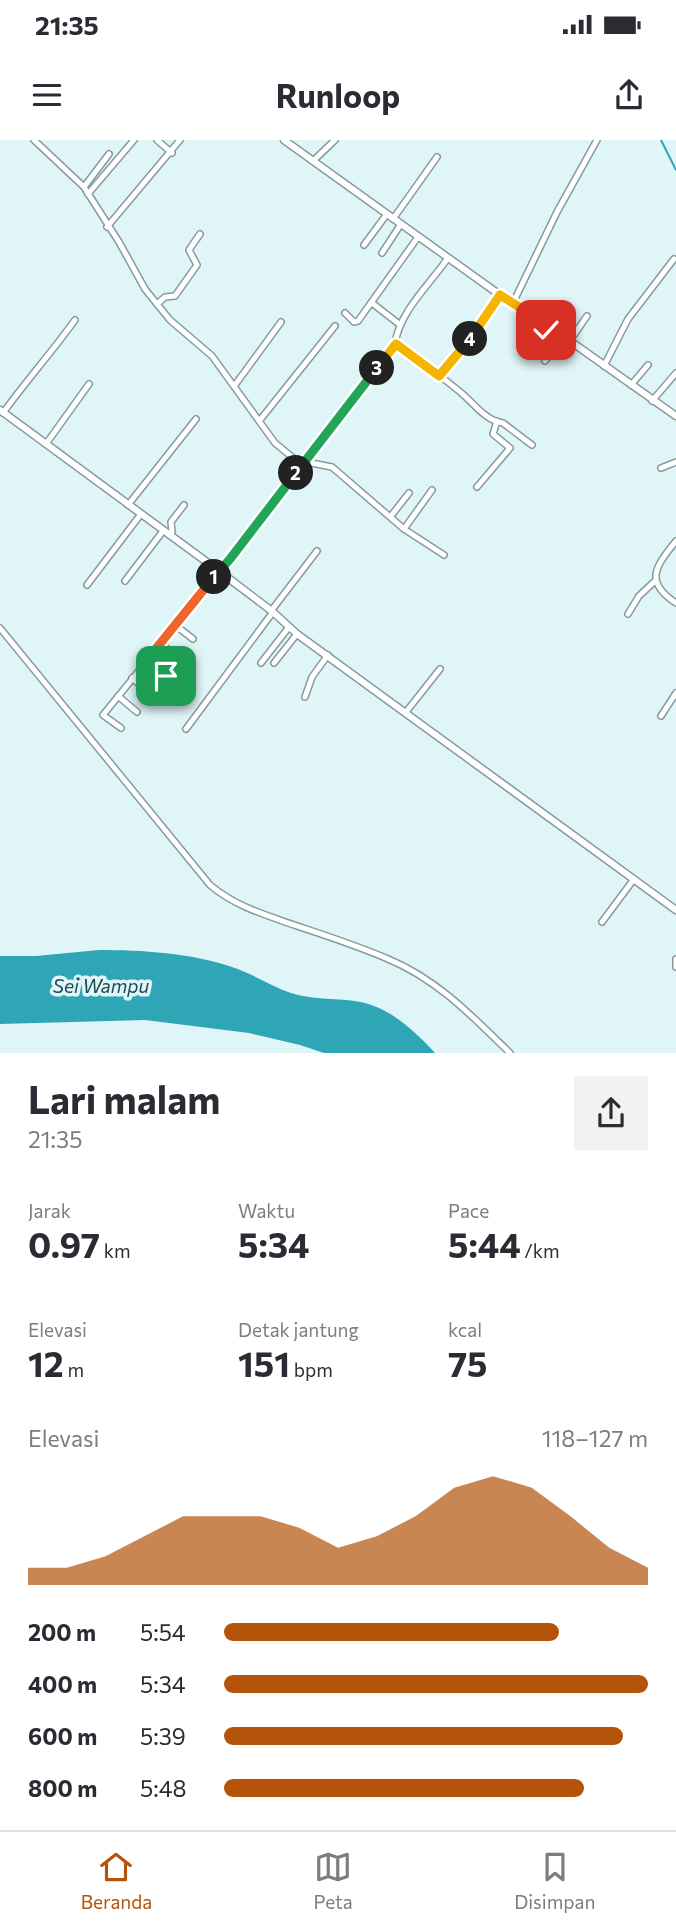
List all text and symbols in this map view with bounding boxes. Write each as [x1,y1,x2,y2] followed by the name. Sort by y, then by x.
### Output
[35,9,99,40] text: 21:35
[276,75,400,115] text: Runloop
[28,76,66,114] icon: menu
[610,76,648,114] icon: share
[516,300,576,360] pin
[527,311,565,349] icon: check
[452,322,488,356] pin: 4
[464,327,475,350] text: 4
[360,350,394,386] pin: 3
[371,356,382,379] text: 3
[278,456,314,490] pin: 2
[290,461,301,484] text: 2
[196,560,232,594] pin: 1
[209,565,218,588] text: 1
[136,646,196,706] pin
[147,657,185,695] icon: arrive
[53,974,150,997] water label: Sei Wampu
[28,1075,220,1122] text: Lari malam
[574,1076,648,1150] button: share
[28,1125,82,1153] text: 21:35
[28,1199,71,1222] text: Jarak
[238,1199,295,1222] text: Waktu
[448,1199,489,1222] text: Pace
[28,1222,100,1265] text: 0.97
[238,1222,310,1265] text: 5:34
[448,1222,521,1265] text: 5:44
[100,1239,131,1262] text: km
[521,1239,560,1262] text: /km
[28,1318,87,1341] text: Elevasi
[238,1318,359,1341] text: Detak jantung
[448,1318,482,1341] text: kcal
[28,1341,64,1384] text: 12
[238,1341,290,1384] text: 151
[448,1341,487,1384] text: 75
[64,1358,84,1381] text: m
[290,1358,333,1381] text: bpm
[28,1424,99,1452] text: Elevasi
[542,1424,648,1452] text: 118–127 m
[28,1618,96,1646] text: 200 m
[140,1618,186,1646] text: 5:54
[28,1670,97,1698] text: 400 m
[140,1670,186,1698] text: 5:34
[28,1722,97,1750] text: 600 m
[140,1722,186,1750] text: 5:39
[28,1774,97,1802] text: 800 m
[140,1774,186,1802] text: 5:48
[81,1848,152,1913] tab: Beranda
[314,1848,353,1913] tab: Peta
[514,1848,595,1913] tab: Disimpan

